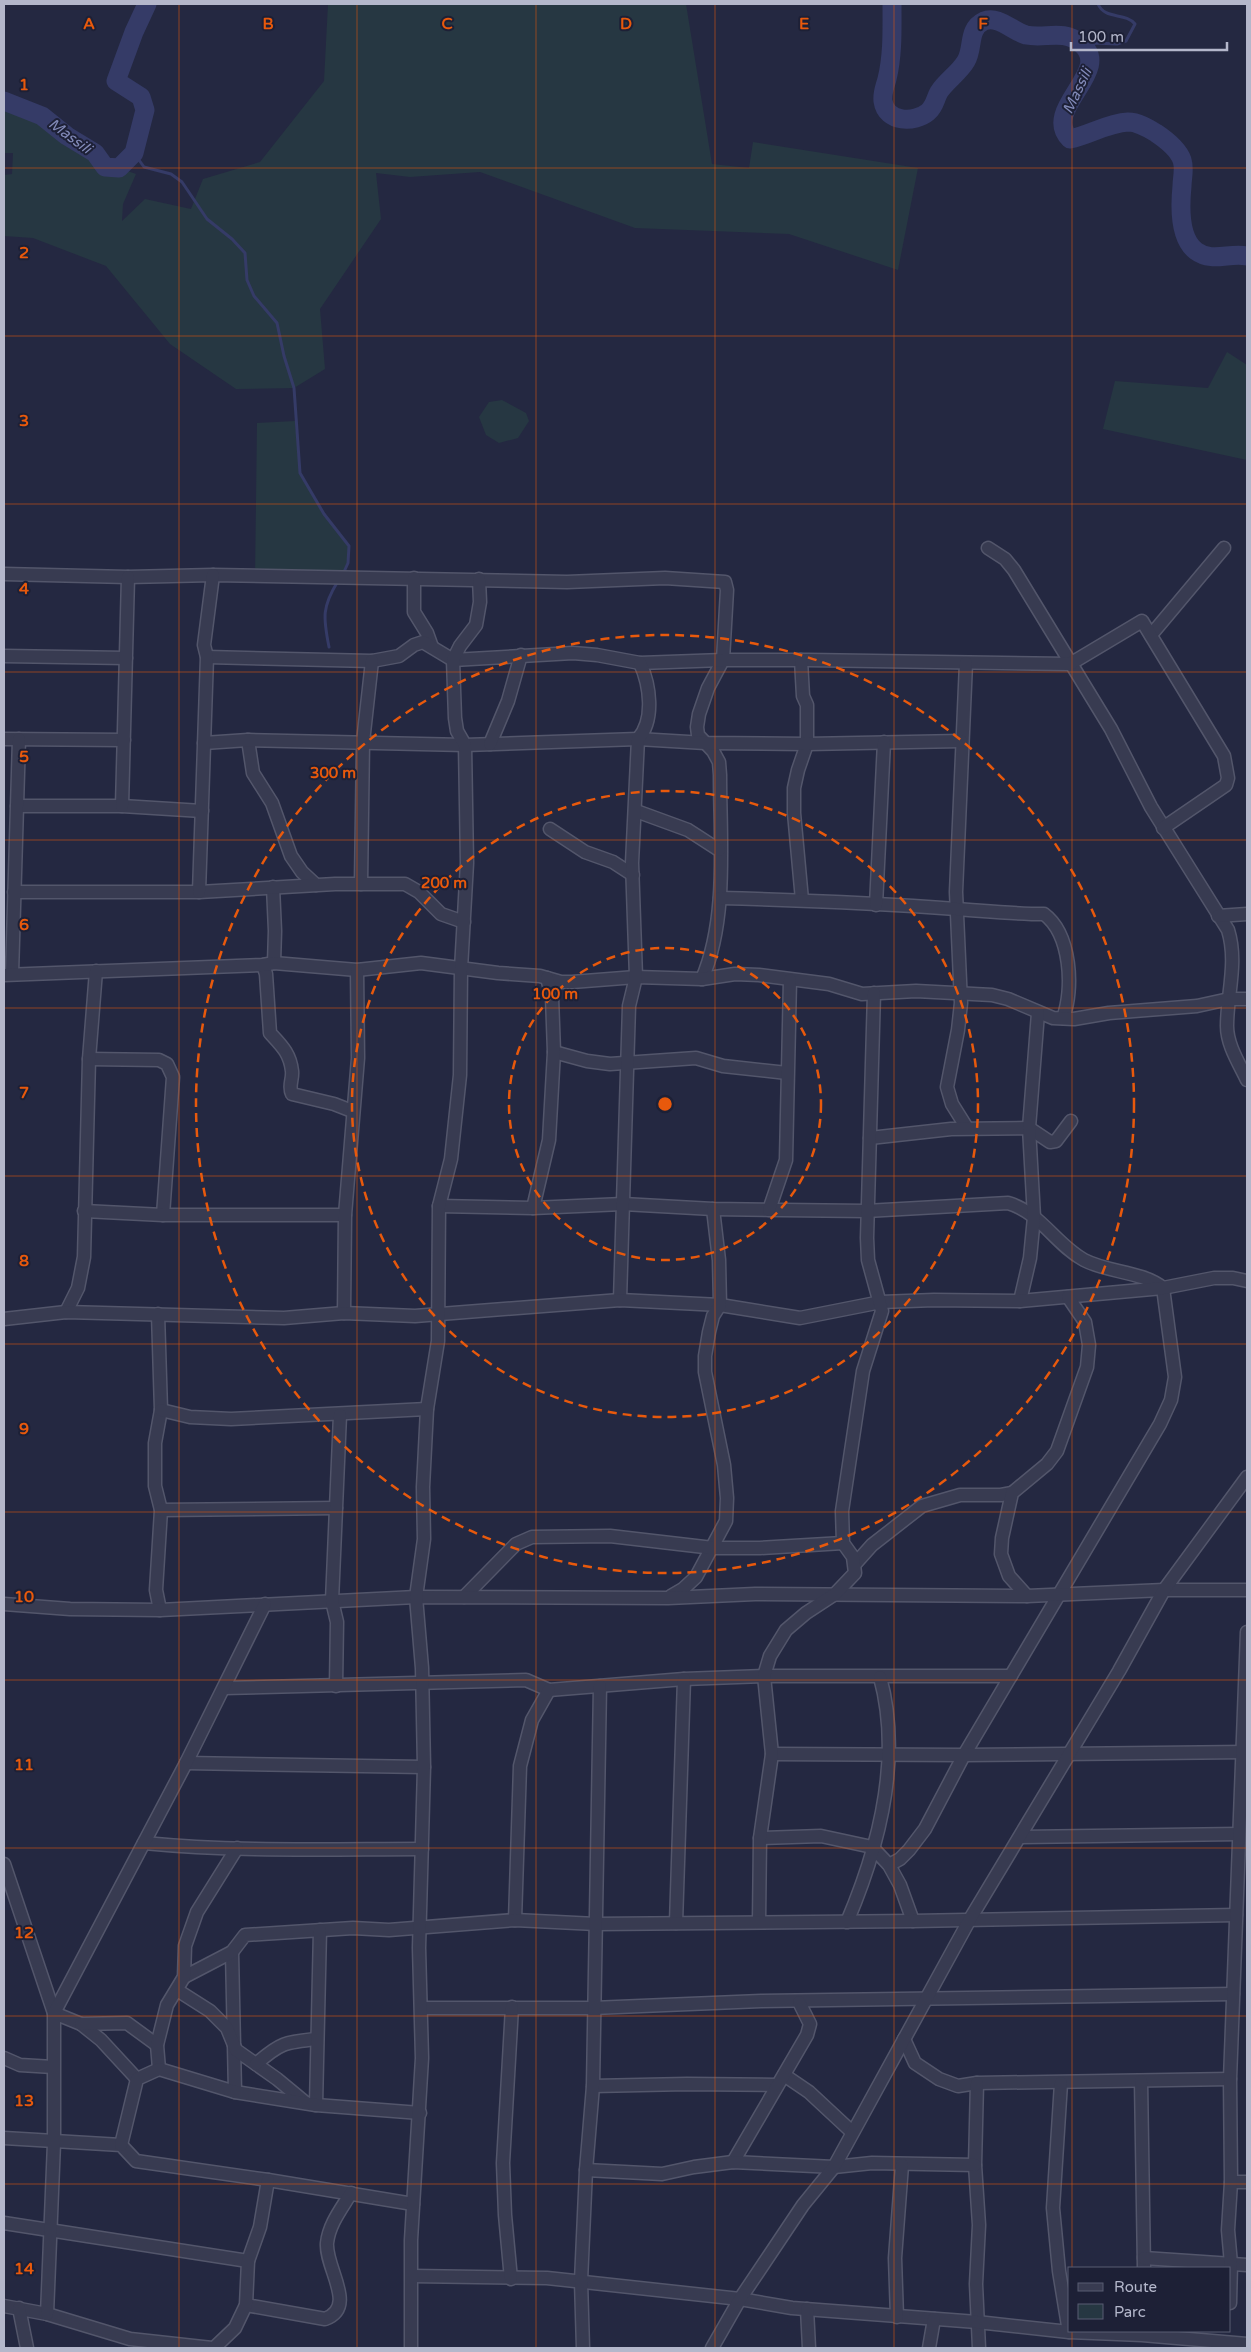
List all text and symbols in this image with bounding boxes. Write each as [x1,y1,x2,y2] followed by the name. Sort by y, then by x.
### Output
[83,14,95,34] text: A
[262,14,274,34] text: B
[441,14,453,34] text: C
[620,14,632,34] text: D
[799,14,809,34] text: E
[978,14,988,34] text: F
[1071,20,1227,52] scale bar
[1078,28,1124,46] text: 100 m
[1059,63,1096,117] water label: Massili
[19,75,29,95] text: 1
[45,114,97,159] water label: Massili
[19,243,29,263] text: 2
[19,411,29,431] text: 3
[19,579,29,599] text: 4
[19,747,29,767] text: 5
[310,764,356,782] text: 300 m
[421,874,467,892] text: 200 m
[19,915,29,935] text: 6
[532,985,578,1003] text: 100 m
[19,1083,29,1103] text: 7
[656,1095,674,1113] centre of rings
[19,1251,29,1271] text: 8
[19,1419,29,1439] text: 9
[14,1587,34,1607] text: 10
[14,1755,34,1775] text: 11
[14,1923,34,1943] text: 12
[14,2091,34,2111] text: 13
[14,2259,34,2279] text: 14
[1068,2267,1231,2332] legend
[1114,2278,1157,2296] text: Route
[1114,2303,1146,2321] text: Parc

